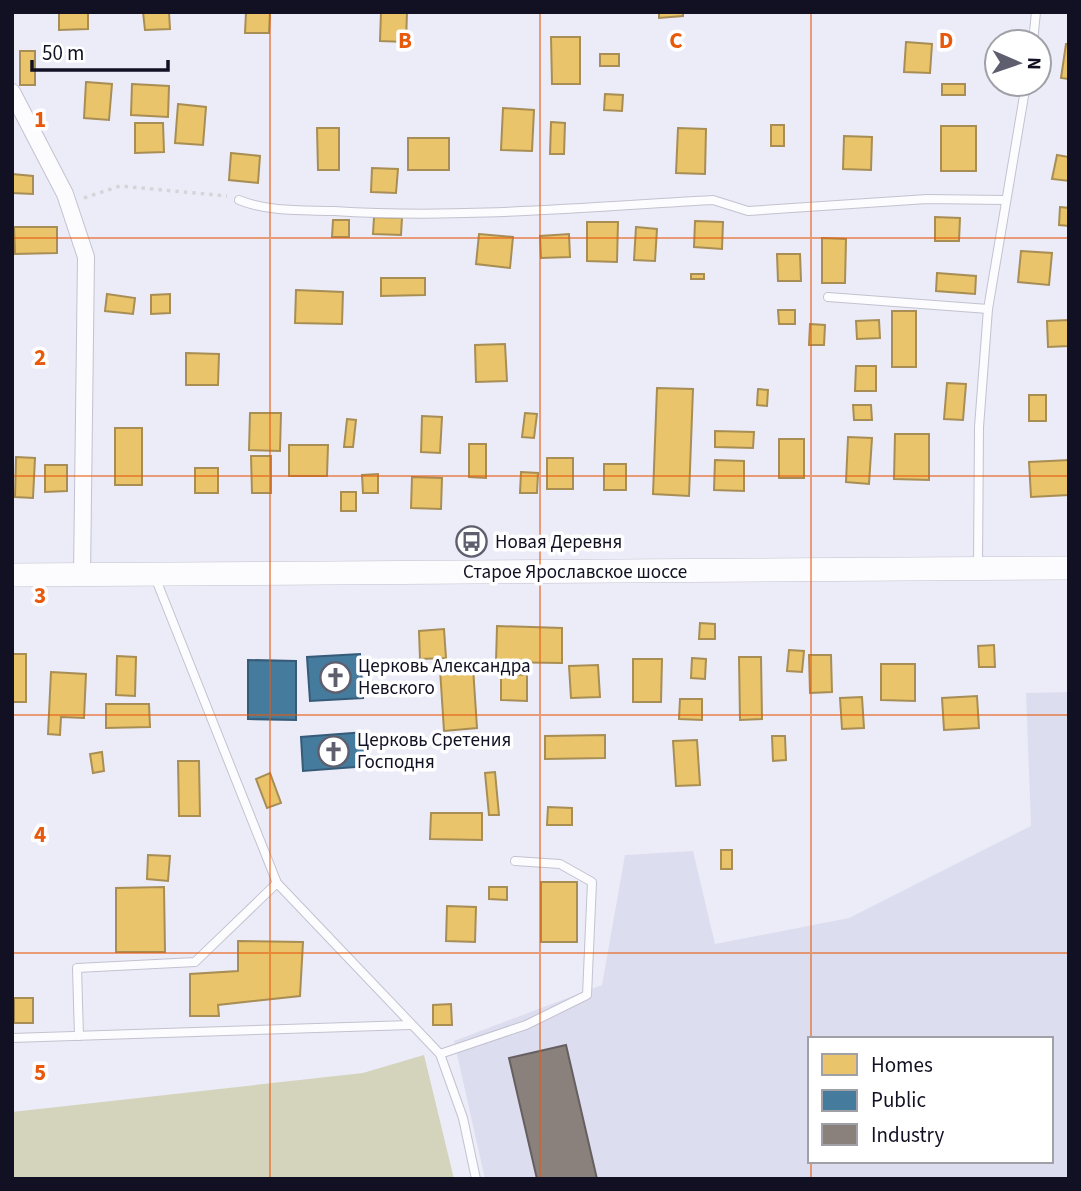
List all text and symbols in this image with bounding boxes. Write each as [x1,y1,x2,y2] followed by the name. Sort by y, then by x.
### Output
[398,24,412,57] text: B
[669,24,683,57] text: C
[939,24,953,57] text: D
[32,28,168,72] scale bar
[983,28,1053,98] north arrow
[42,38,84,68] text: 50 m
[1020,57,1047,70] text: N
[34,103,46,136] text: 1
[34,341,46,374] text: 2
[455,525,489,559] bus stop icon: Новая Деревня
[495,529,622,556] place label: Новая Деревня
[463,559,687,586] street label: Старое Ярославское шоссе
[34,579,46,612] text: 3
[358,653,531,702] place label: Церковь Александра Невского
[318,660,352,694] church icon: Церковь Александра Невского
[357,727,511,776] place label: Церковь Сретения Господня
[317,734,351,768] church icon: Церковь Сретения Господня
[34,818,46,851] text: 4
[808,1037,1053,1163] legend
[871,1050,933,1080] text: Homes
[34,1056,46,1089] text: 5
[871,1085,926,1115] text: Public
[871,1120,944,1150] text: Industry

